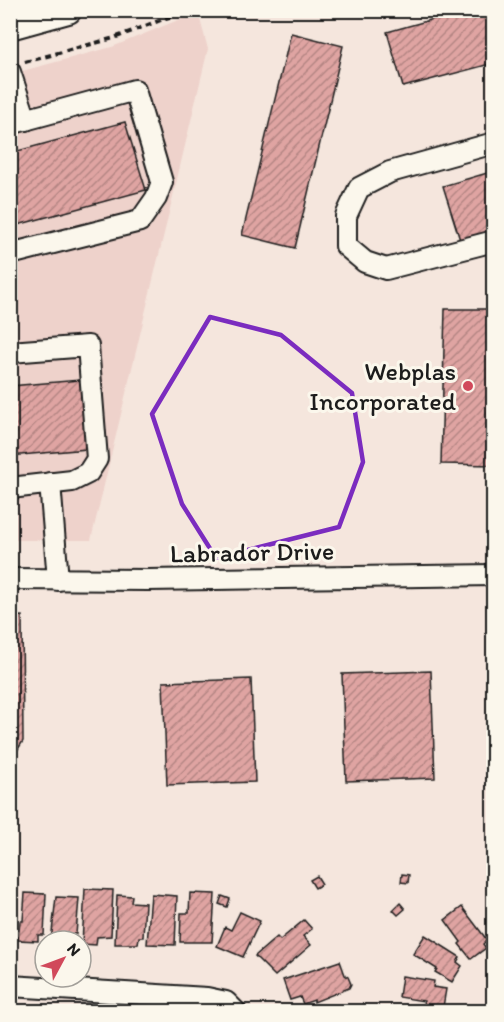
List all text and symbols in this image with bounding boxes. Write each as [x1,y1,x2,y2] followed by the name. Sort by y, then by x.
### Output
[309,355,457,417] place label: Webplas Incorporated
[461,379,475,393] marker: Webplas Incorporated
[170,535,334,569] street label: Labrador Drive
[33,929,93,989] north arrow
[63,939,85,960] text: N

